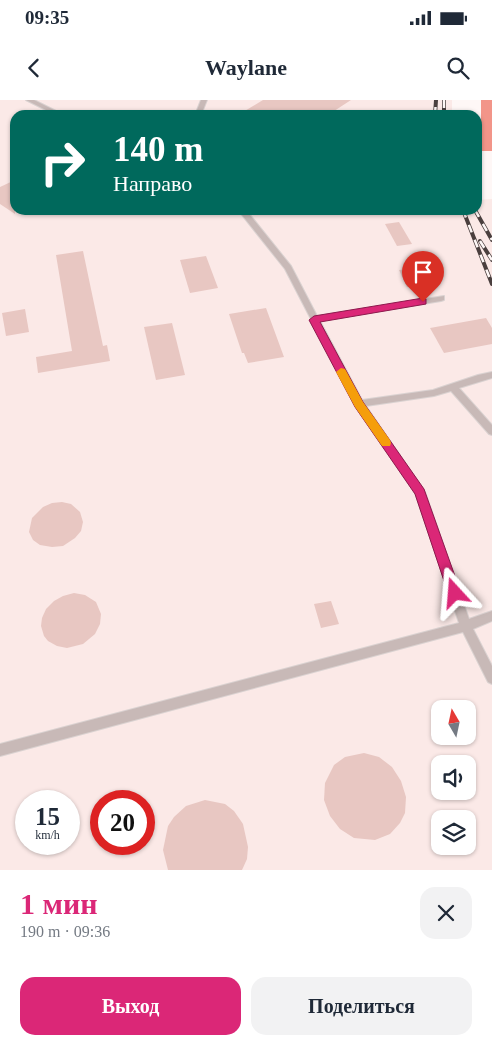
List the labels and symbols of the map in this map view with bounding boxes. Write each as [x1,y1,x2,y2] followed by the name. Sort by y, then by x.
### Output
[402,251,444,302] pin
[428,566,480,618] position arrow
[431,700,476,745] north arrow
[90,790,155,855] speed limit sign: 20

